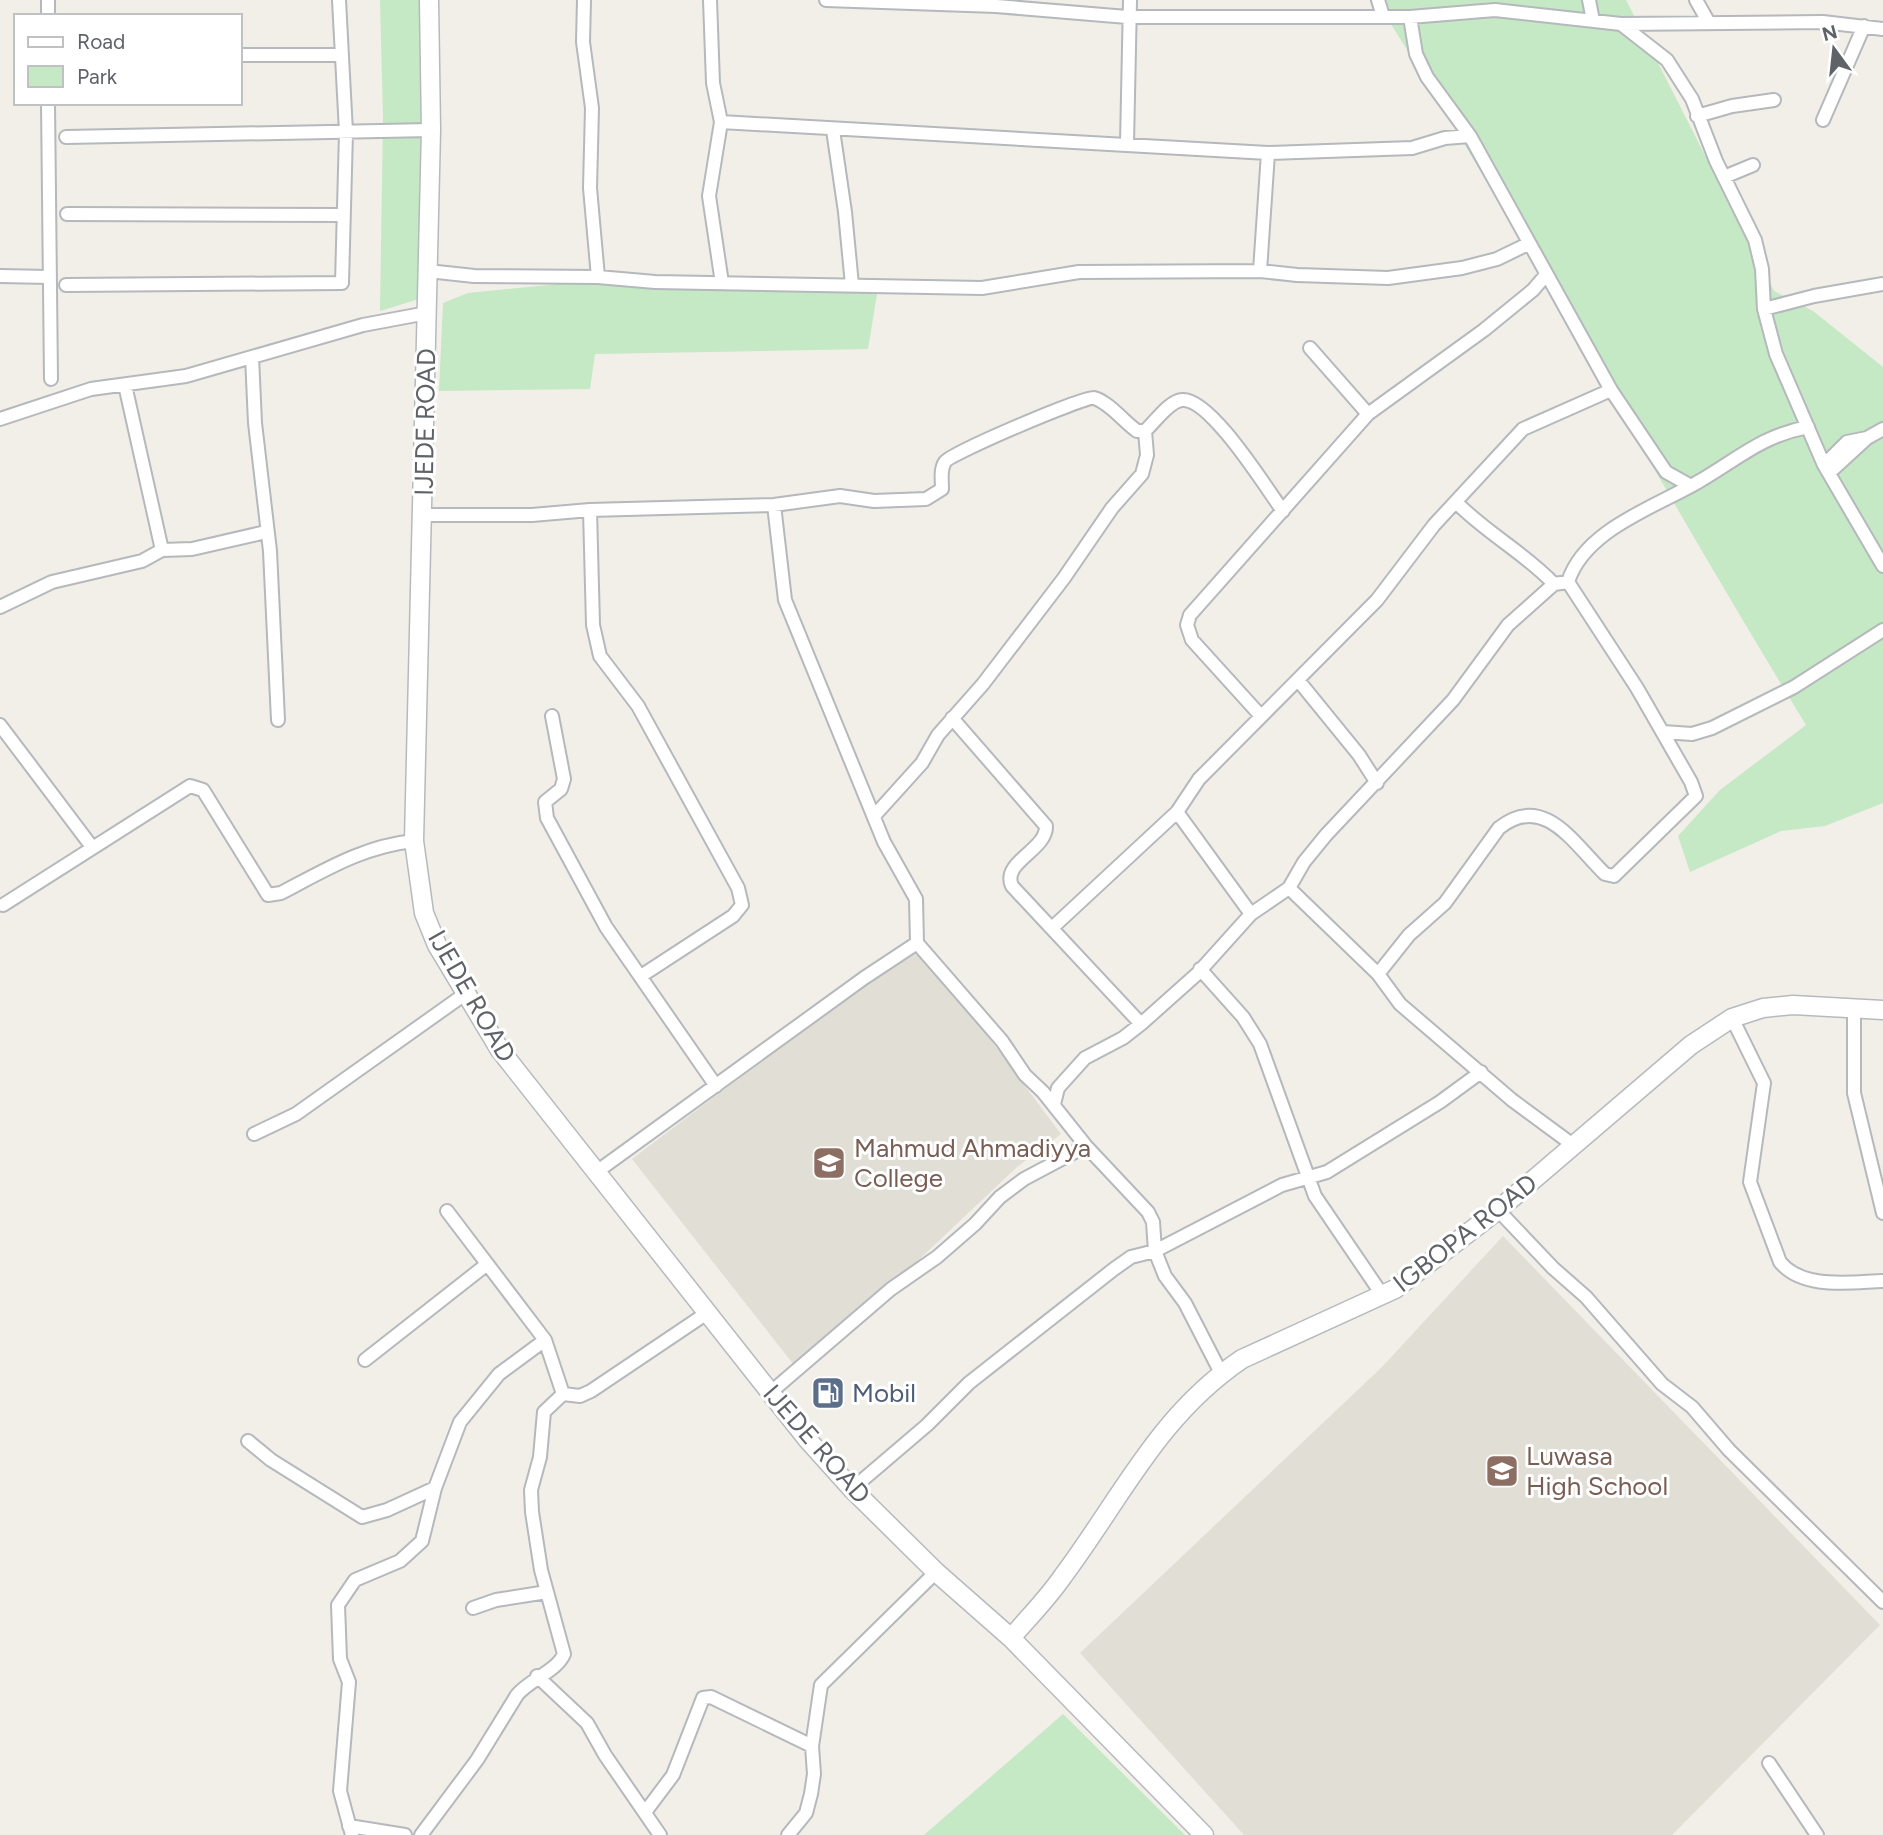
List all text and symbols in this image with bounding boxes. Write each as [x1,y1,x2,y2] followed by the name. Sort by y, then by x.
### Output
[14,14,242,105] legend
[1799,14,1869,84] north arrow
[1820,20,1840,46] text: N
[77,29,125,54] text: Road
[77,64,118,89] text: Park
[408,348,442,496] street label: IJEDE ROAD
[421,924,523,1068] street label: IJEDE ROAD
[854,1132,1091,1194] place label: Mahmud Ahmadiyya College
[810,1144,848,1182] school or university icon: Mahmud Ahmadiyya College
[1387,1167,1543,1299] street label: IGBOPA ROAD
[809,1374,847,1412] fuel station icon: Mobil
[852,1377,916,1409] place label: Mobil
[757,1378,877,1510] street label: IJEDE ROAD
[1526,1440,1668,1502] place label: Luwasa High School
[1483,1452,1521,1490] school or university icon: Luwasa High School

